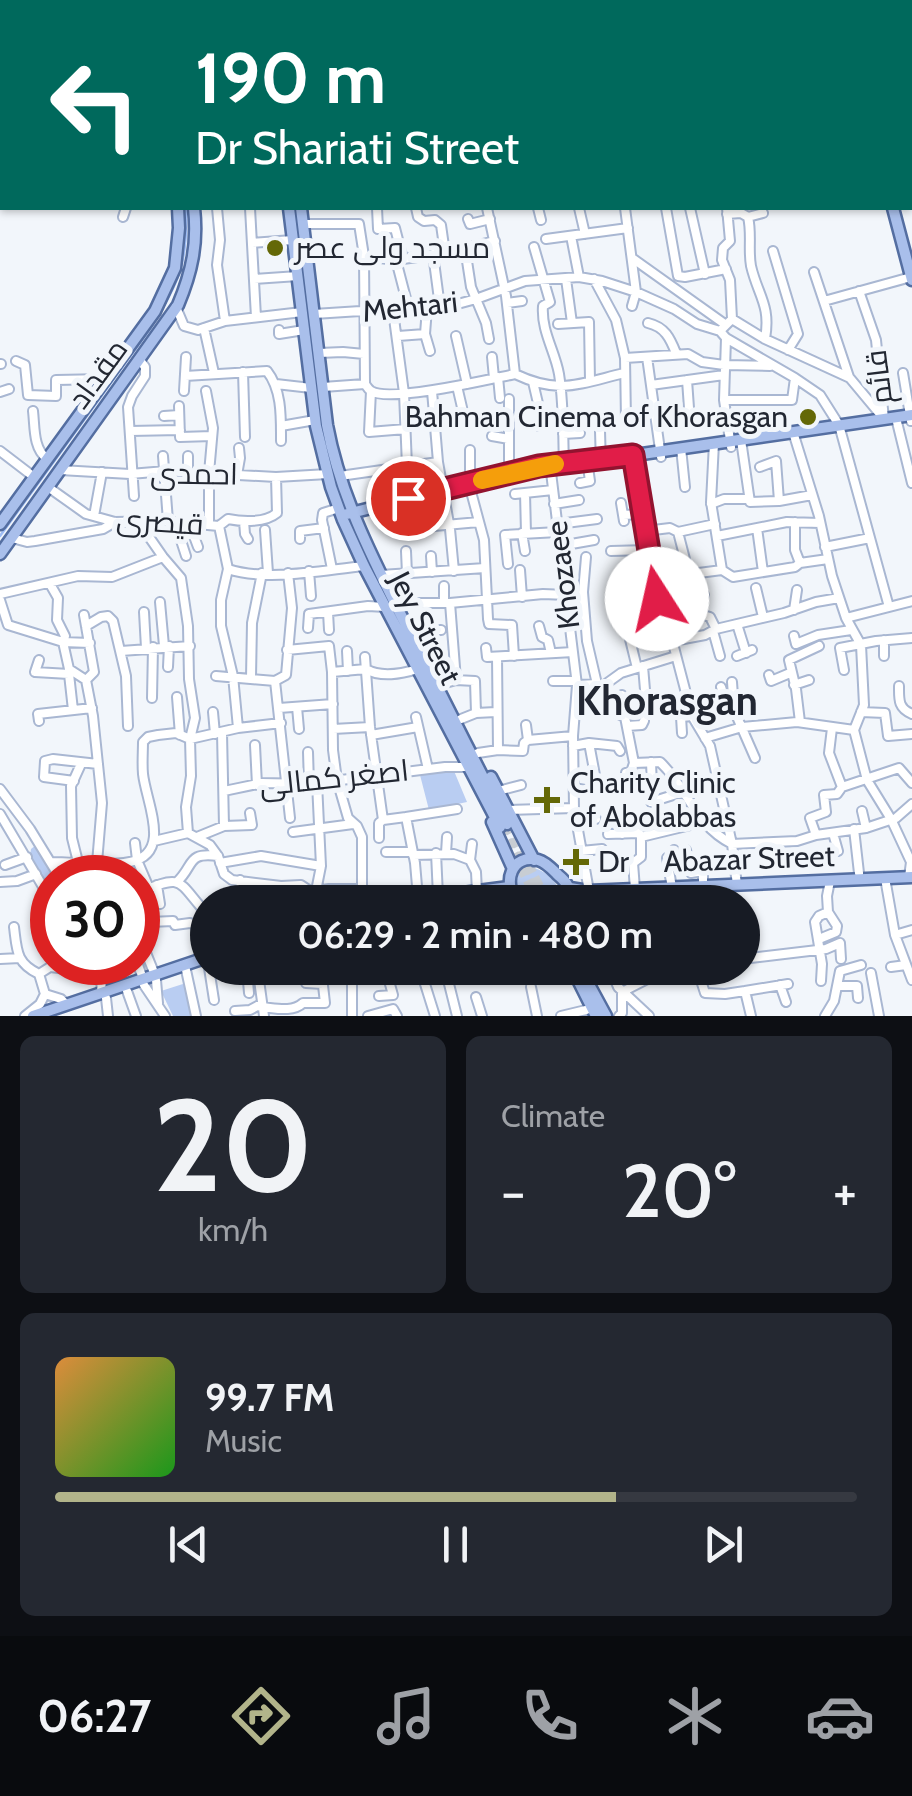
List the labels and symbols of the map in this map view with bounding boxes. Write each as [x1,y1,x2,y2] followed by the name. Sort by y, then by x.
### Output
[293,229,490,266] place label: مسجد ولی عصر
[264,237,286,259] marker: مسجد ولی عصر
[360,283,459,330] street label: Mehtari
[60,332,135,416] street label: مقداد
[857,347,902,407] street label: قائم
[405,398,788,435] place label: Bahman Cinema of Khorasgan
[797,406,819,428] marker: Bahman Cinema of Khorasgan
[150,454,238,493] street label: احمدی
[366,456,451,541] pin
[115,500,205,543] street label: قیصری
[538,519,587,631] street label: Khozaee
[605,547,709,651] position arrow
[381,564,469,690] street label: Jey Street
[576,676,758,725] district label: Khorasgan
[257,751,411,804] street label: اصغر کمالی
[570,764,736,835] place label: Charity Clinic of Abolabbas
[534,787,560,813] marker: Charity Clinic of Abolabbas
[663,837,835,880] street label: Abazar Street
[598,843,630,880] place label: Dr
[563,849,589,875] marker: Dr
[30,855,160,985] speed limit sign: 30

